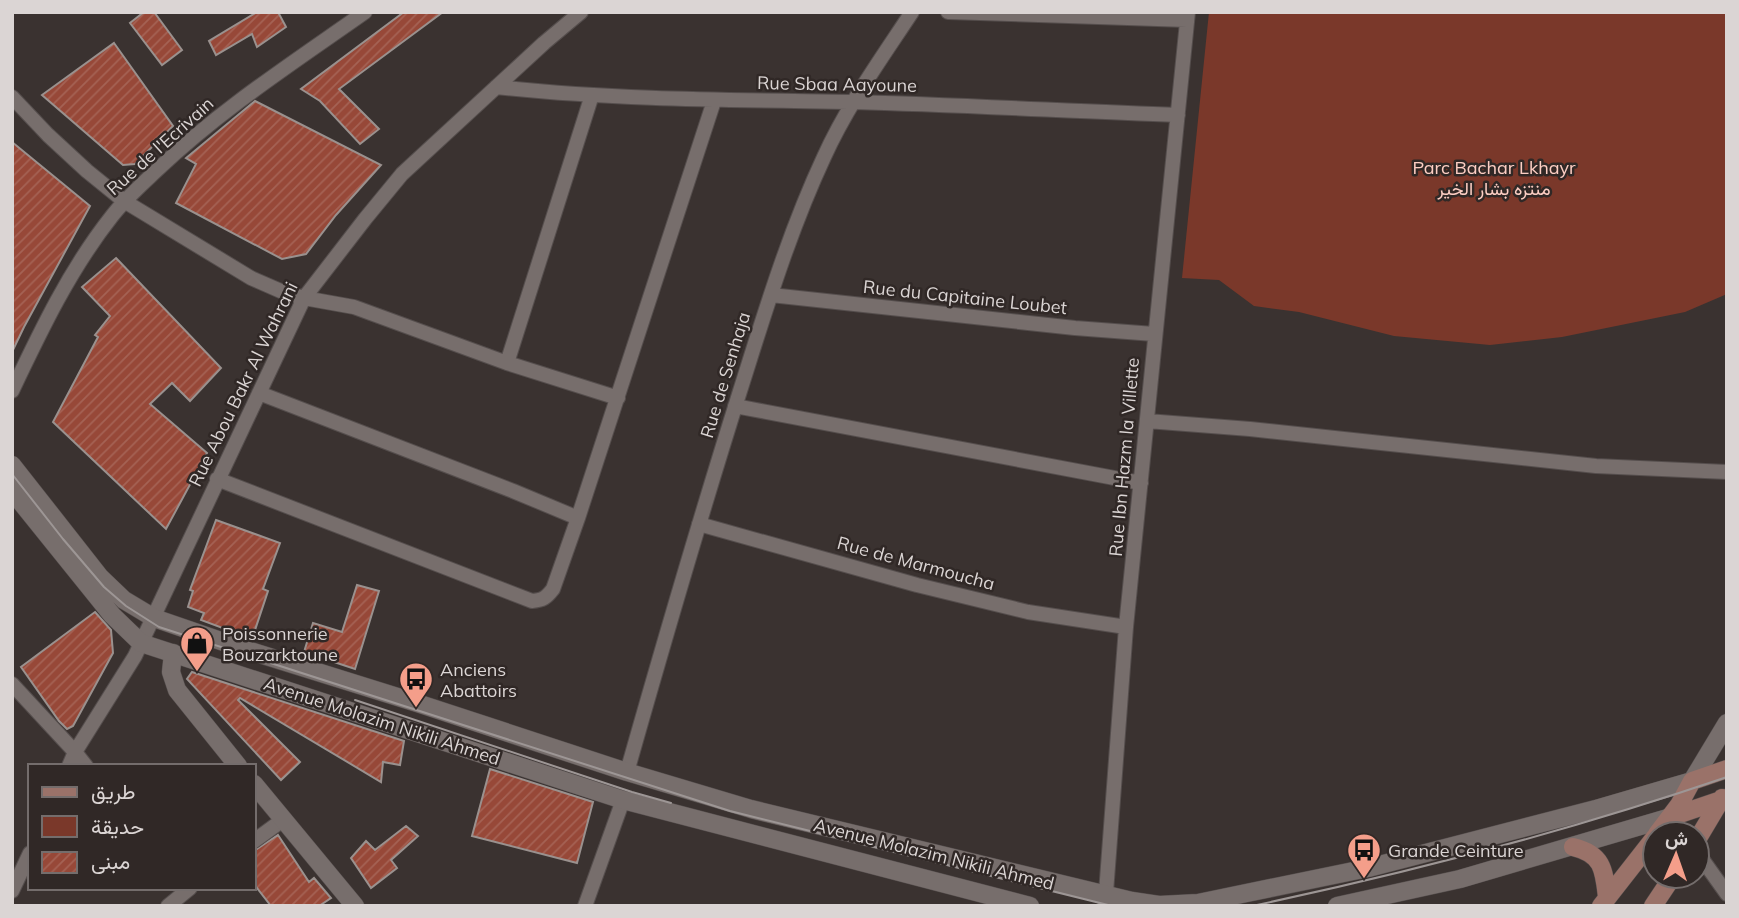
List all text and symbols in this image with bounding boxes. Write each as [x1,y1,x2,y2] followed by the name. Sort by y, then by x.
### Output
[757,71,917,97] street label: Rue Sbaa Aayoune
[102,92,218,200] street label: Rue de l'Ecrivain
[1412,156,1576,200] park label: Parc Bachar Lkhayr منتزه بشار الخير
[862,275,1068,319] street label: Rue du Capitaine Loubet
[183,278,303,490] street label: Rue Abou Bakr Al Wahrani
[695,309,755,441] street label: Rue de Senhaja
[1104,357,1144,557] street label: Rue Ibn Hazm la Villette
[835,531,997,595] street label: Rue de Marmoucha
[222,622,338,666] place label: Poissonnerie Bouzarktoune
[178,624,216,673] shop icon: Poissonnerie Bouzarktoune
[440,658,517,702] place label: Anciens Abattoirs
[397,660,435,709] bus stop icon: Anciens Abattoirs
[261,672,503,770] street label: Avenue Molazim Nikili Ahmed
[28,764,256,890] legend
[91,778,136,805] text: طريق
[91,813,144,839] text: حديقة
[811,813,1057,895] street label: Avenue Molazim Nikili Ahmed
[1641,820,1711,890] north arrow
[1665,826,1689,850] text: ش
[1345,831,1383,880] bus stop icon: Grande Ceinture
[1388,839,1523,862] place label: Grande Ceinture
[91,848,130,874] text: مبنى

